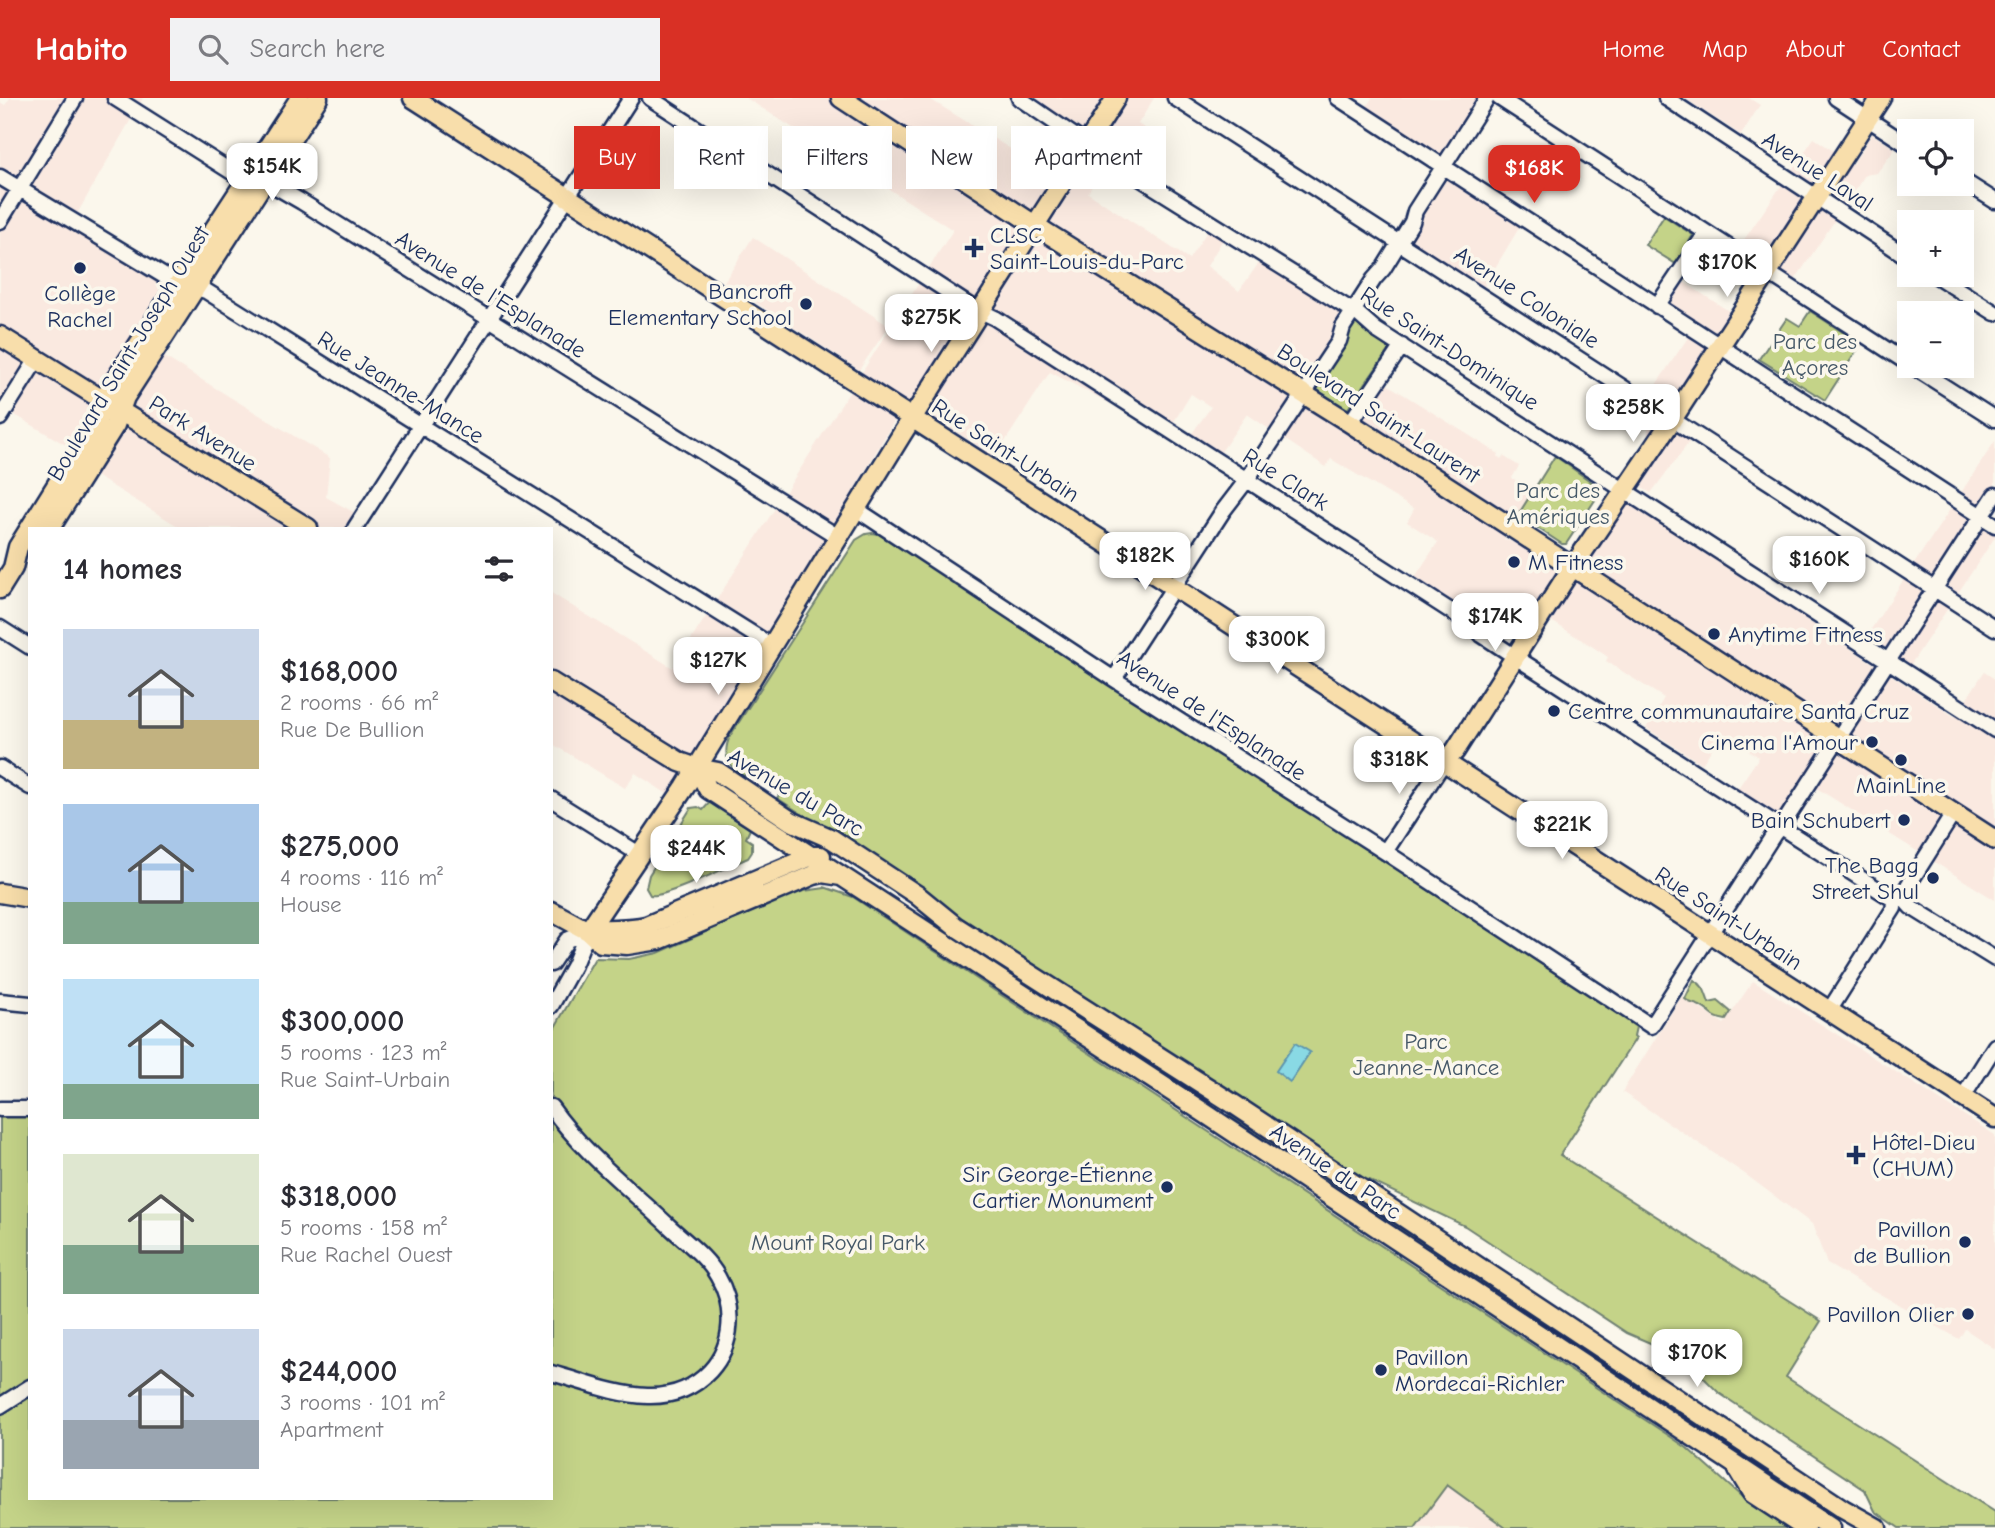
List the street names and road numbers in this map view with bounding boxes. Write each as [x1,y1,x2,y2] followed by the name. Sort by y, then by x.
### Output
[1757,126,1878,217] street label: Avenue Laval
[42,220,216,486] street label: Boulevard Saint-Joseph Ouest
[391,225,591,364] street label: Avenue de l'Esplanade
[1449,240,1604,354] street label: Avenue Coloniale
[1356,281,1544,416] street label: Rue Saint-Dominique
[312,325,489,450] street label: Rue Jeanne-Mance
[1272,338,1487,490] street label: Boulevard Saint-Laurent
[144,390,262,477] street label: Park Avenue
[927,393,1084,508] street label: Rue Saint-Urbain
[1238,443,1334,516] street label: Rue Clark
[1112,644,1311,787] street label: Avenue de l'Esplanade
[723,743,869,842] street label: Avenue du Parc
[1650,861,1807,976] street label: Rue Saint-Urbain
[1265,1118,1407,1225] street label: Avenue du Parc

